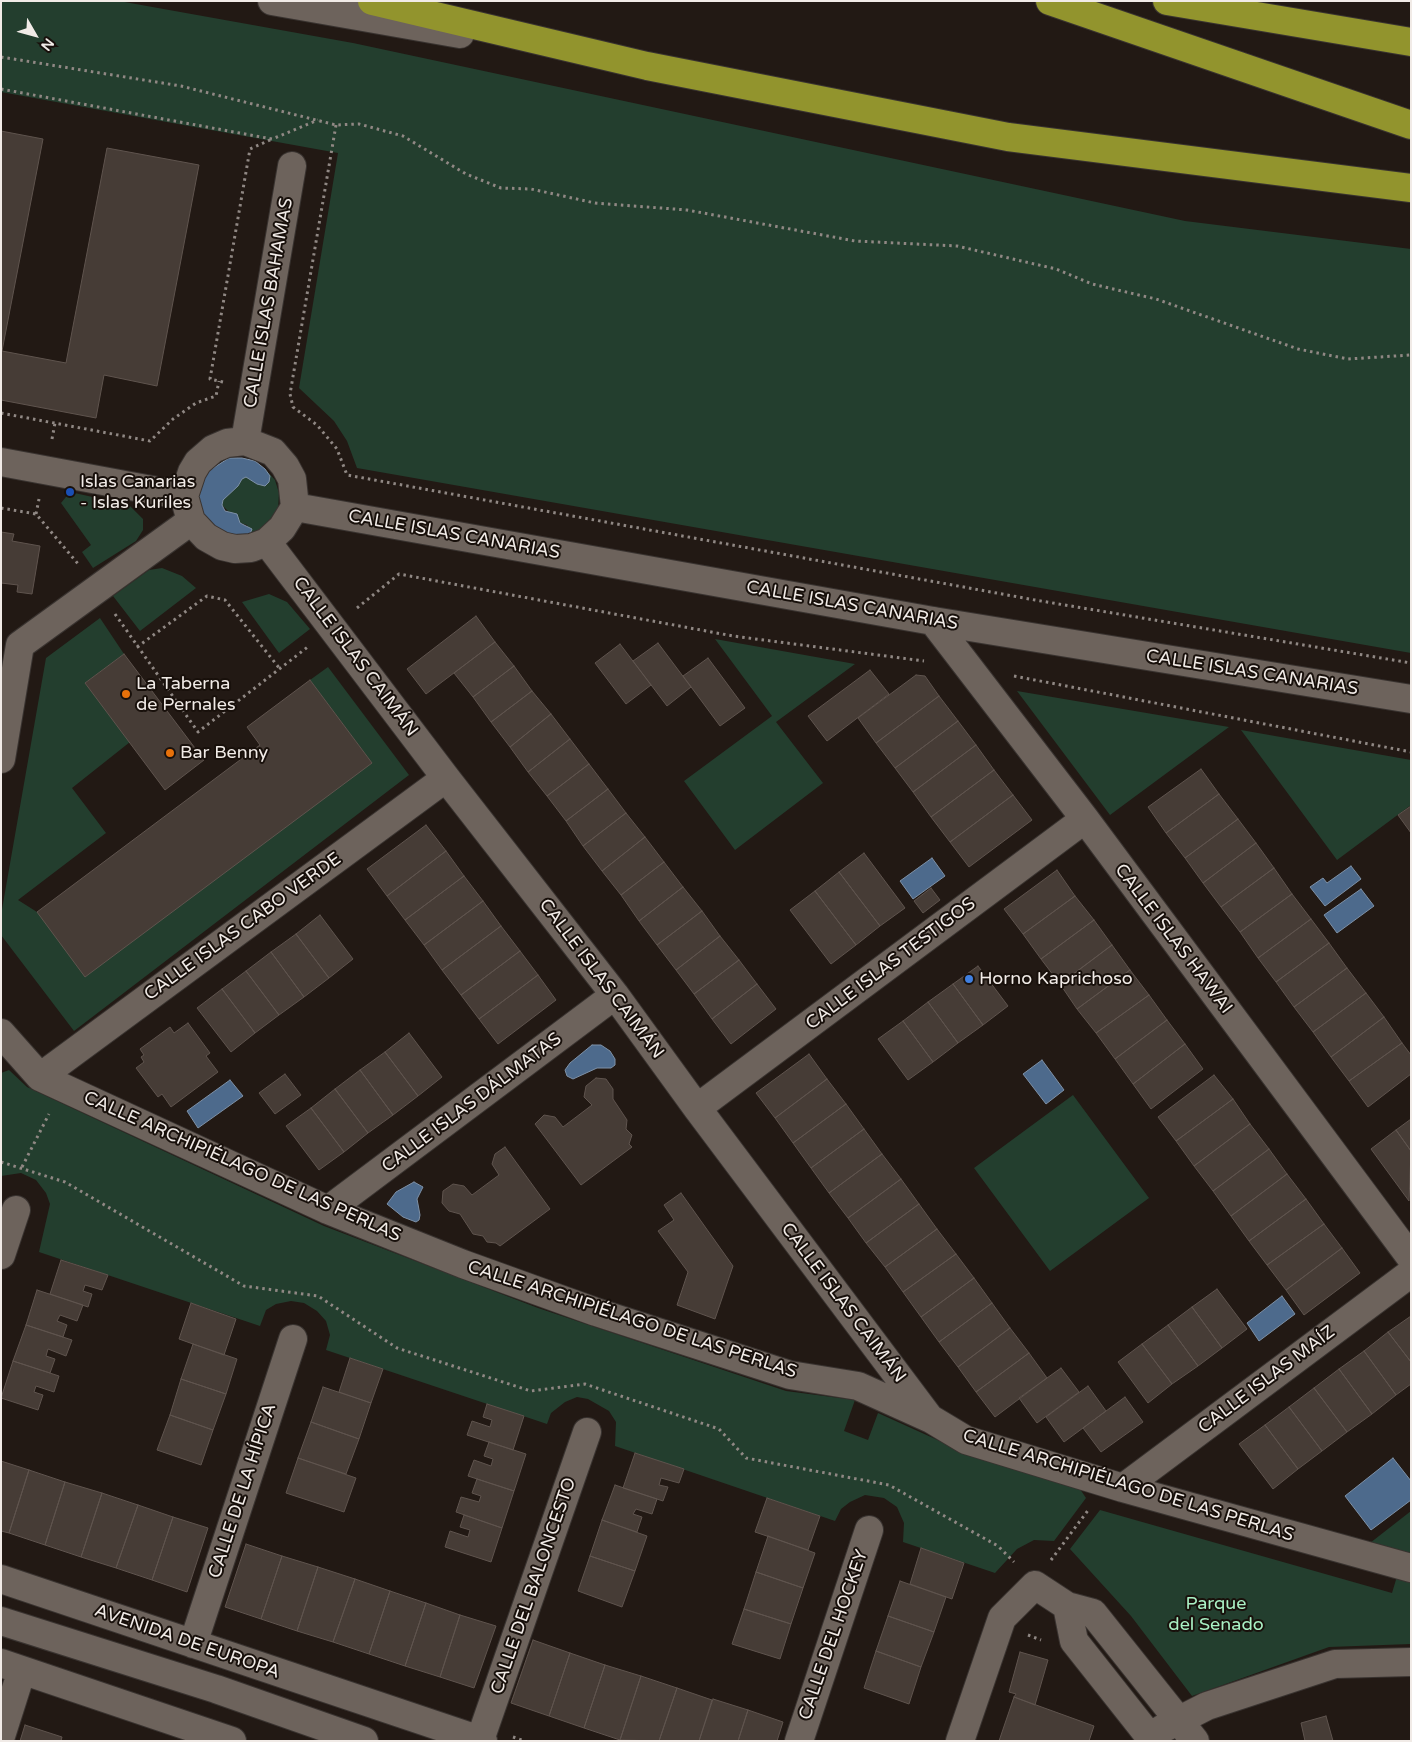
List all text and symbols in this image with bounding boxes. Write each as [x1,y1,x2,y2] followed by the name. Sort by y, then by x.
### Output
[10,10,60,60] north arrow
[37,35,57,54] text: N
[240,196,298,410] street label: CALLE ISLAS BAHAMAS
[80,471,195,514] place label: Islas Canarias - Islas Kuriles
[64,486,76,498] marker: Islas Canarias - Islas Kuriles
[346,506,562,564] street label: CALLE ISLAS CANARIAS
[288,573,422,741] street label: CALLE ISLAS CAIMÁN
[744,577,960,635] street label: CALLE ISLAS CANARIAS
[1144,646,1360,700] street label: CALLE ISLAS CANARIAS
[136,673,236,716] place label: La Taberna de Pernales
[120,688,132,700] marker: La Taberna de Pernales
[180,742,268,764] place label: Bar Benny
[164,747,176,759] marker: Bar Benny
[140,848,346,1006] street label: CALLE ISLAS CABO VERDE
[1110,860,1236,1018] street label: CALLE ISLAS HAWAI
[802,893,980,1035] street label: CALLE ISLAS TESTIGOS
[534,895,668,1063] street label: CALLE ISLAS CAIMÁN
[979,968,1133,990] place label: Horno Kaprichoso
[963,973,975,985] marker: Horno Kaprichoso
[378,1028,566,1178] street label: CALLE ISLAS DÁLMATAS
[80,1087,404,1247] street label: CALLE ARCHIPIÉLAGO DE LAS PERLAS
[776,1219,910,1387] street label: CALLE ISLAS CAIMÁN
[465,1256,799,1384] street label: CALLE ARCHIPIÉLAGO DE LAS PERLAS
[1194,1322,1340,1438] street label: CALLE ISLAS MAÍZ
[205,1401,281,1581] street label: CALLE DE LA HÍPICA
[960,1425,1296,1547] street label: CALLE ARCHIPIÉLAGO DE LAS PERLAS
[487,1475,581,1697] street label: CALLE DEL BALONCESTO
[795,1547,873,1723] street label: CALLE DEL HOCKEY
[1168,1593,1264,1636] park label: Parque del Senado
[92,1600,282,1684] street label: AVENIDA DE EUROPA

